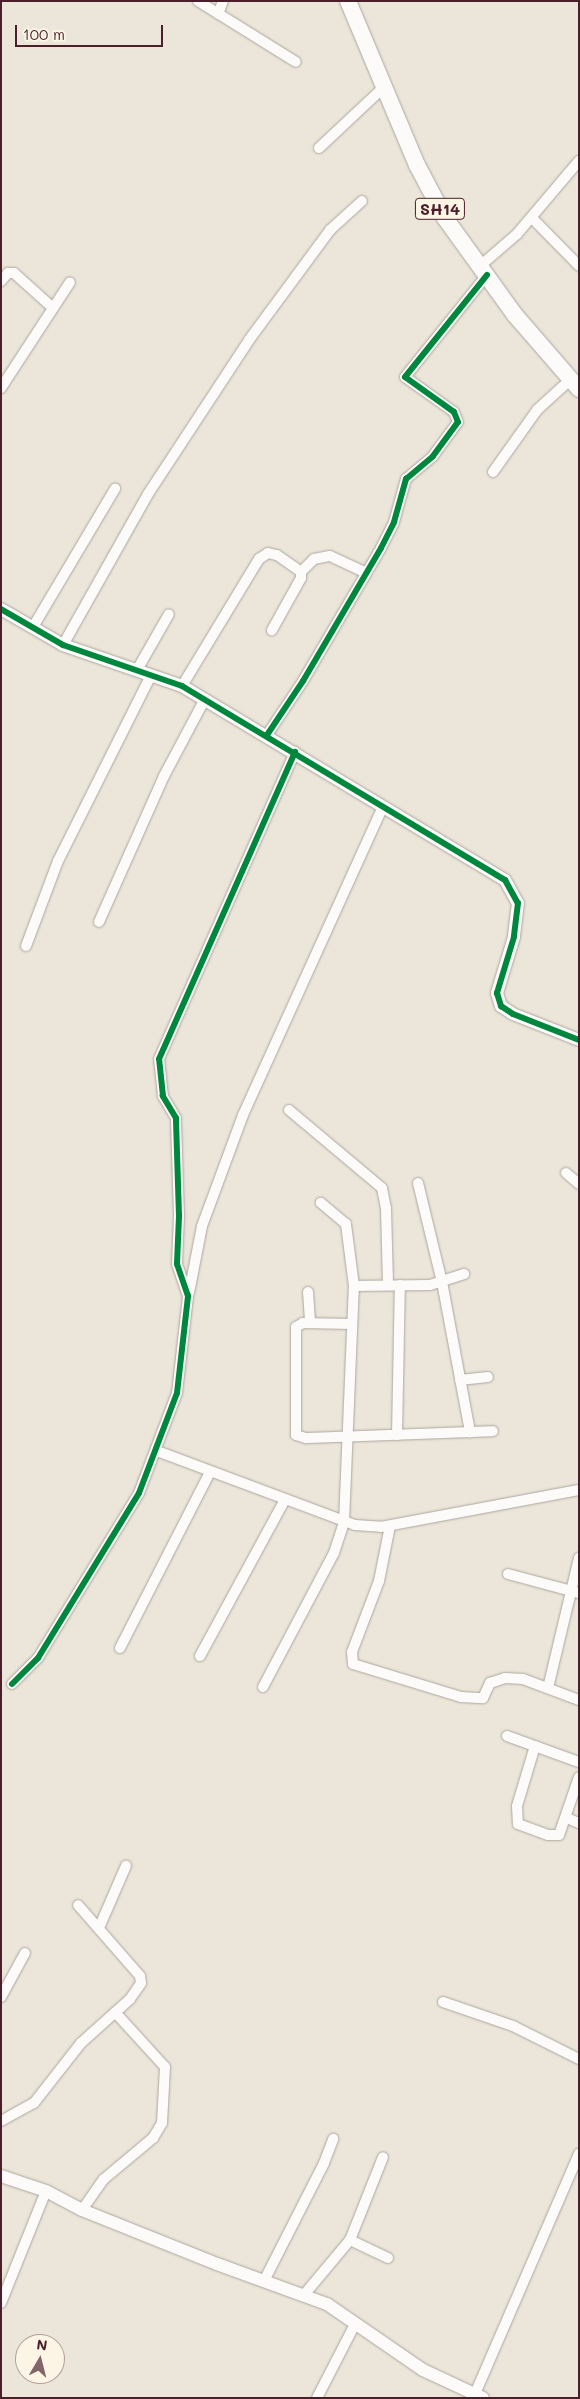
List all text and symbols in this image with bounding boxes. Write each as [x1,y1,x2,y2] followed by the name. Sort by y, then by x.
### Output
[18,15,165,47] scale bar
[23,24,65,44] text: 100 m
[414,195,466,222] road number: SH14
[15,2334,65,2384] north arrow
[35,2334,49,2355] text: N

